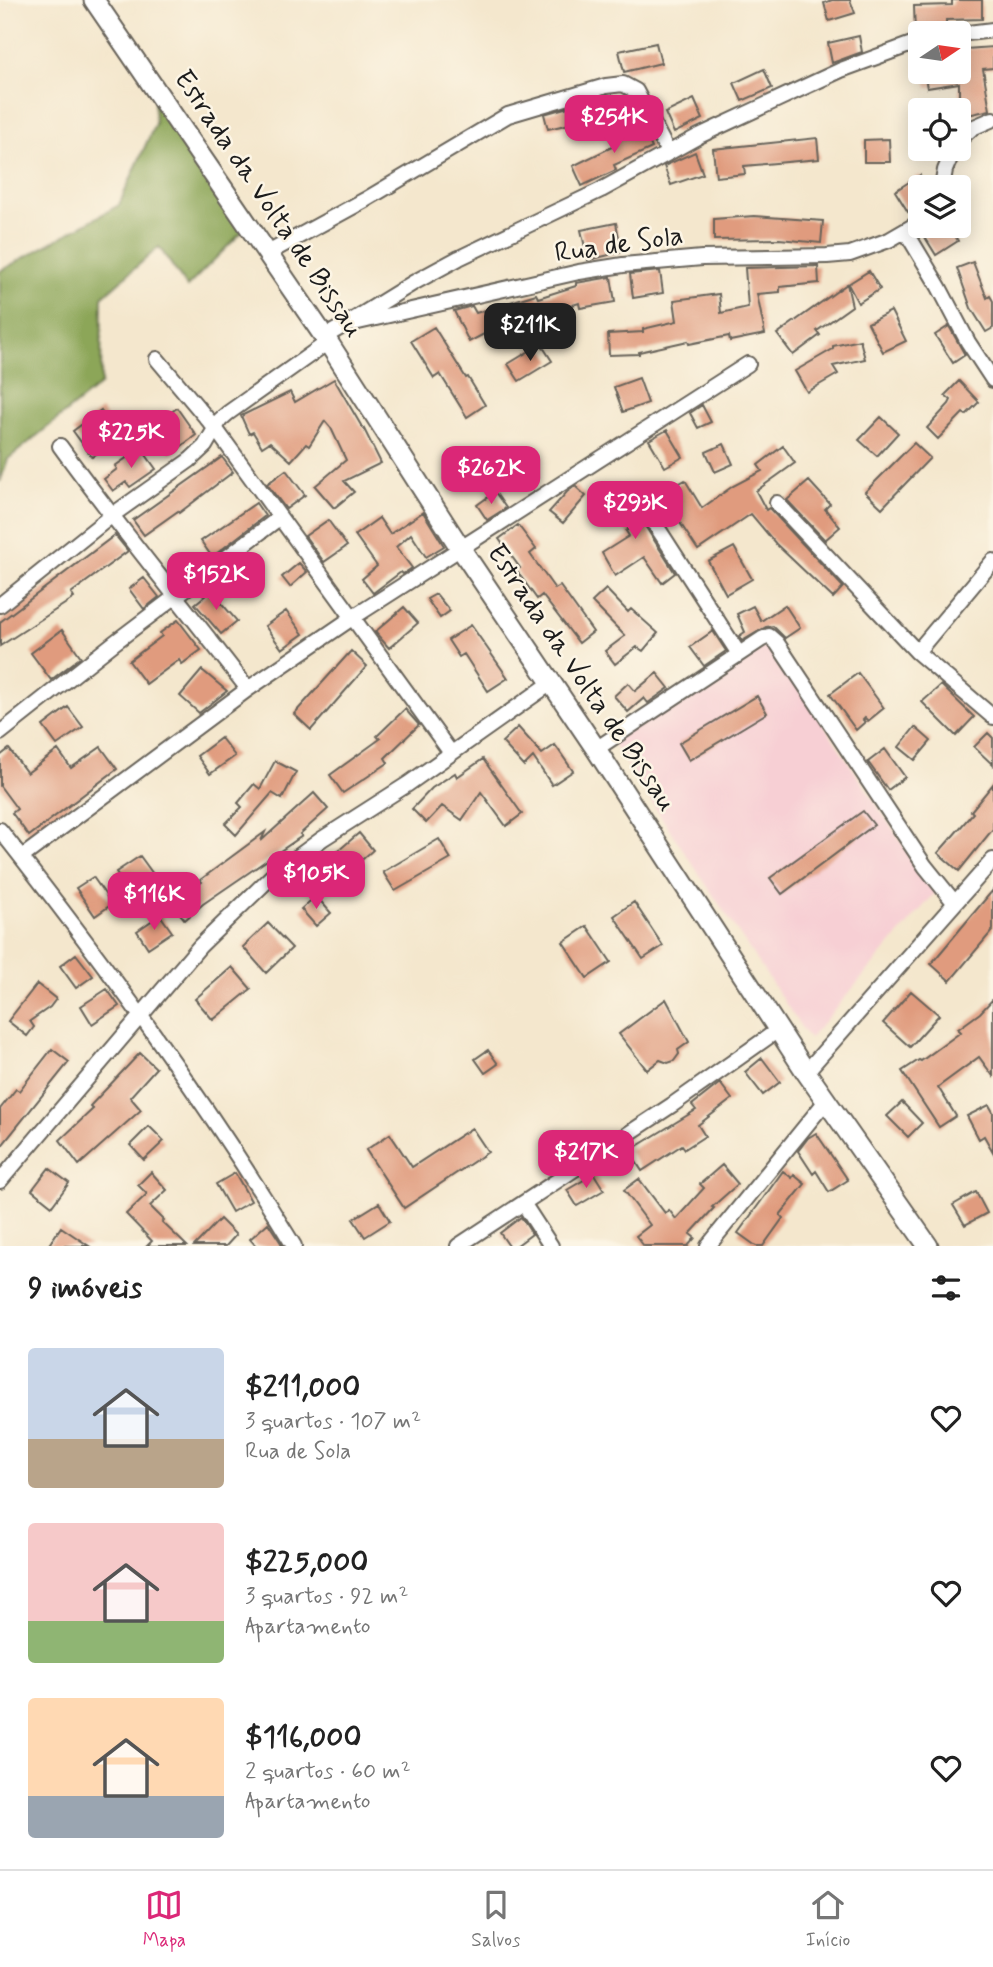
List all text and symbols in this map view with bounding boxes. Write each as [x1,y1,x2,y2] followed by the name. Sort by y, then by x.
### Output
[908,21,971,84] north arrow
[908,21,971,238] map controls
[165,63,371,345] street label: Estrada da Volta de Bissau
[565,96,663,155] pin: $254K
[908,98,971,161] button: locate
[581,103,647,133] text: $254K
[908,175,971,238] button: layers
[552,218,686,272] street label: Rua de Sola
[481,304,579,363] pin: $211K
[500,311,560,341] text: $211K
[82,410,180,470] pin: $225K
[98,418,164,448] text: $225K
[442,447,540,506] pin: $262K
[457,454,525,484] text: $262K
[586,482,684,541] pin: $293K
[603,489,667,519] text: $293K
[478,537,684,819] street label: Estrada da Volta de Bissau
[167,552,265,612] pin: $152K
[183,560,249,590] text: $152K
[267,852,365,911] pin: $105K
[283,859,349,889] text: $105K
[105,872,203,932] pin: $116K
[124,880,184,910] text: $116K
[537,1130,635,1190] pin: $217K
[554,1138,618,1168] text: $217K
[28,1269,142,1308] text: 9 imóveis
[927,1269,965,1307] icon: filters
[245,1368,360,1407] text: $211,000
[84,1376,168,1460] icon: home
[927,1399,965,1437] icon: heart
[245,1407,421,1437] text: 3 quartos · 107 m²
[245,1437,351,1467] text: Rua de Sola
[245,1543,368,1582] text: $225,000
[84,1551,168,1635] icon: home
[927,1574,965,1612] icon: heart
[245,1582,408,1612] text: 3 quartos · 92 m²
[245,1612,371,1642] text: Apartamento
[245,1718,362,1757] text: $116,000
[84,1726,168,1810] icon: home
[927,1749,965,1787] icon: heart
[245,1757,411,1787] text: 2 quartos · 60 m²
[245,1787,371,1817] text: Apartamento
[143,1886,186,1953] tab: Mapa
[471,1886,520,1953] tab: Salvos
[806,1886,850,1953] tab: Início

